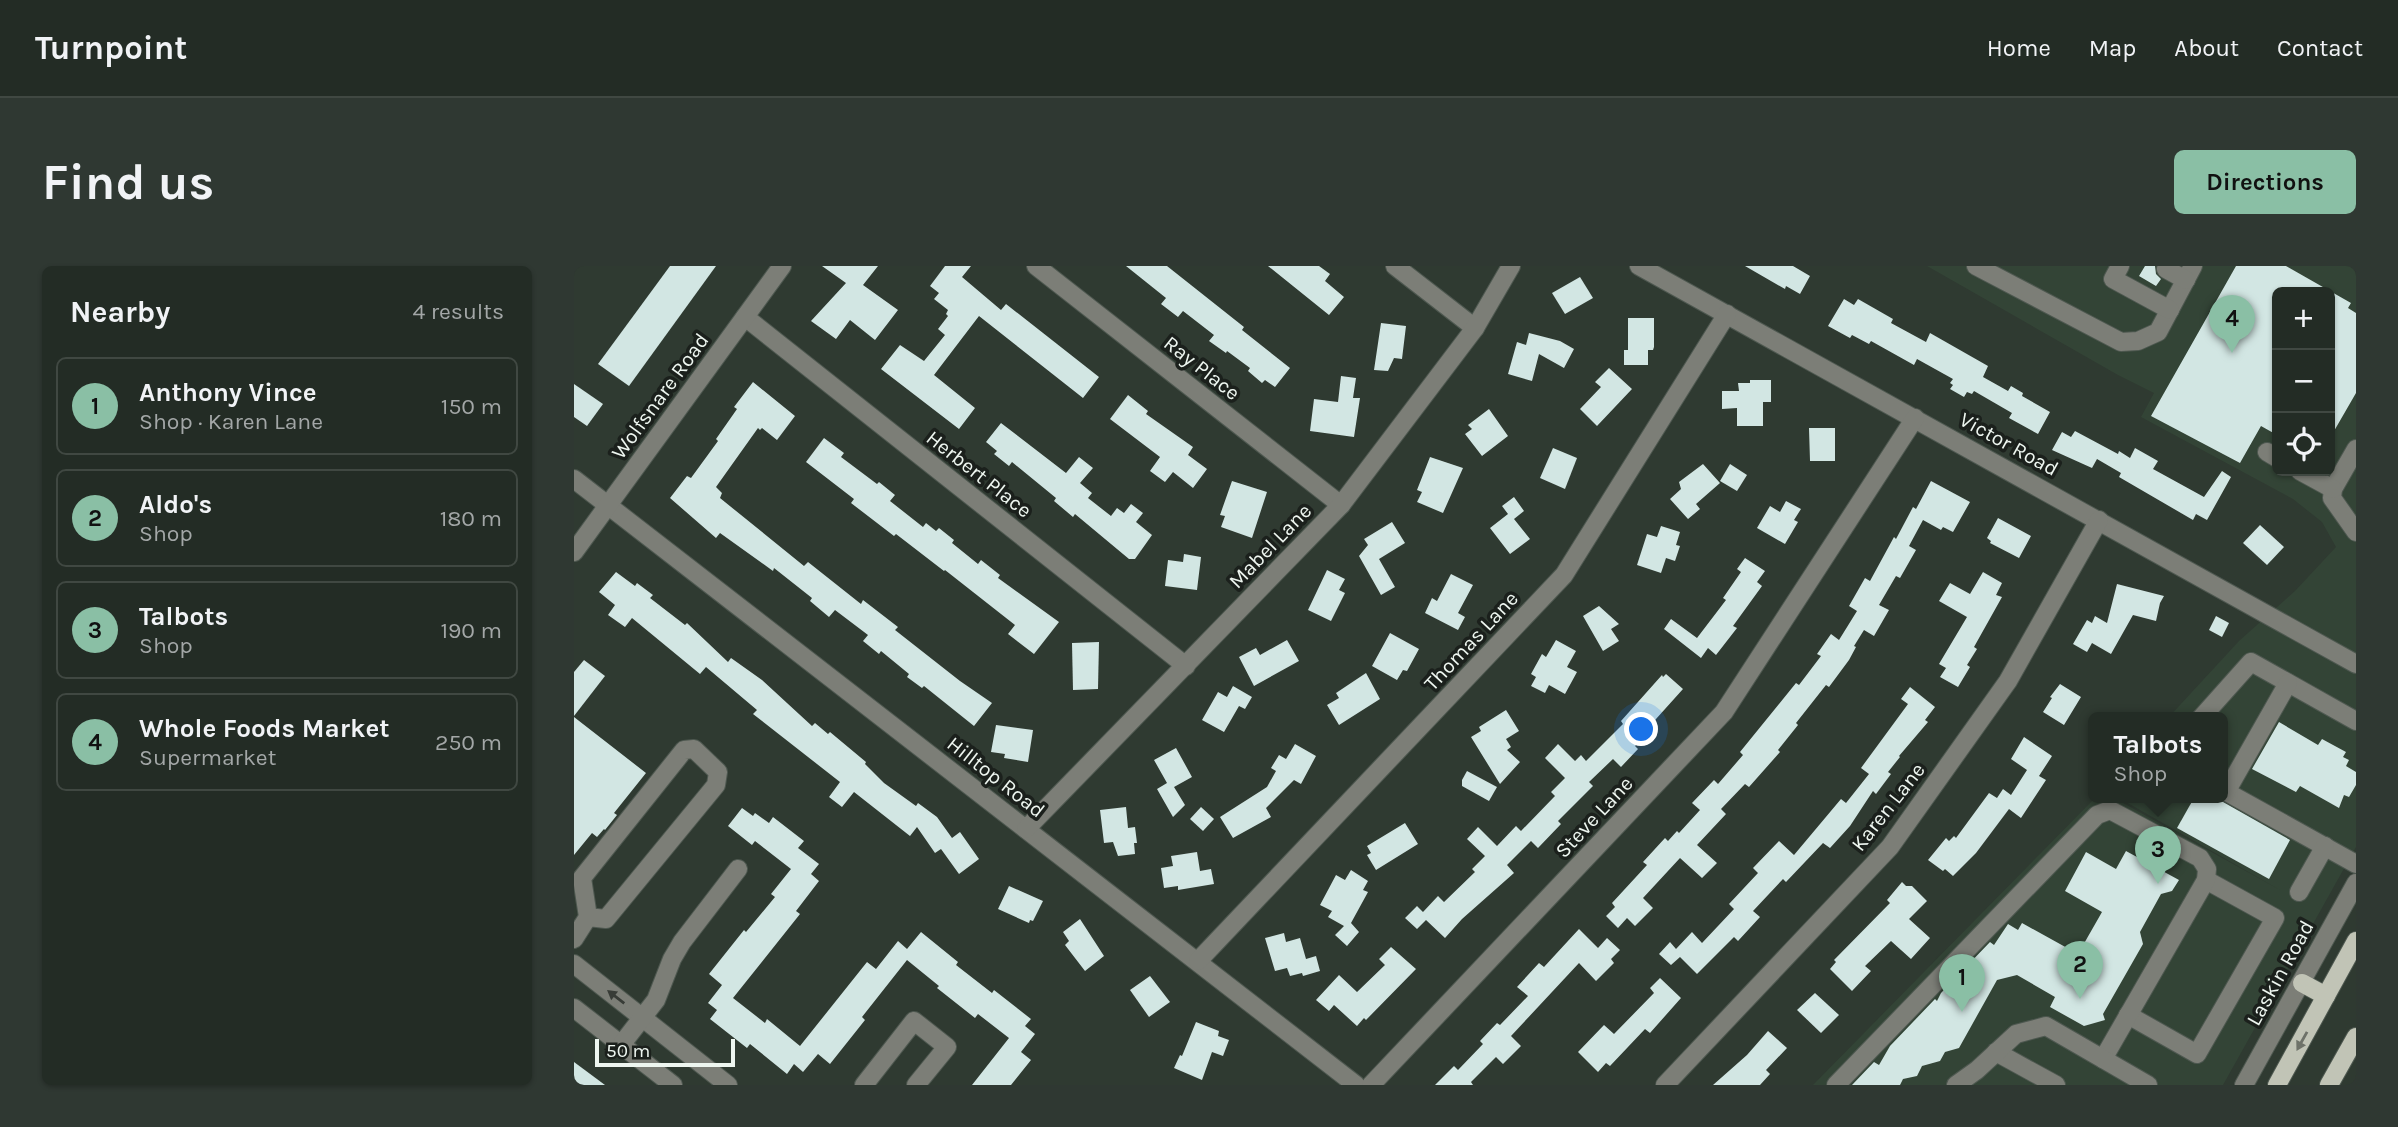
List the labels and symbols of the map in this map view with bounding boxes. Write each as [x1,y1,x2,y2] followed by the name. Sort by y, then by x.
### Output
[2209,295,2255,353] pin: 4
[606,329,714,463] street label: Wolfsnare Road
[1159,331,1245,405] street label: Ray Place
[1955,407,2063,481] street label: Victor Road
[922,426,1036,522] street label: Herbert Place
[1224,499,1316,593] street label: Mabel Lane
[1419,586,1523,696] street label: Thomas Lane
[1624,712,1658,746] your location
[942,732,1050,822] street label: Hilltop Road
[1846,758,1930,856] street label: Karen Lane
[1550,771,1638,863] street label: Steve Lane
[2135,826,2181,884] pin: 3
[2241,916,2319,1030] street label: Laskin Road
[2057,941,2103,999] pin: 2
[1939,954,1985,1012] pin: 1
[608,990,626,1005] one-way arrow
[2296,1031,2308,1050] one-way arrow
[595,1036,735,1068] scale bar

